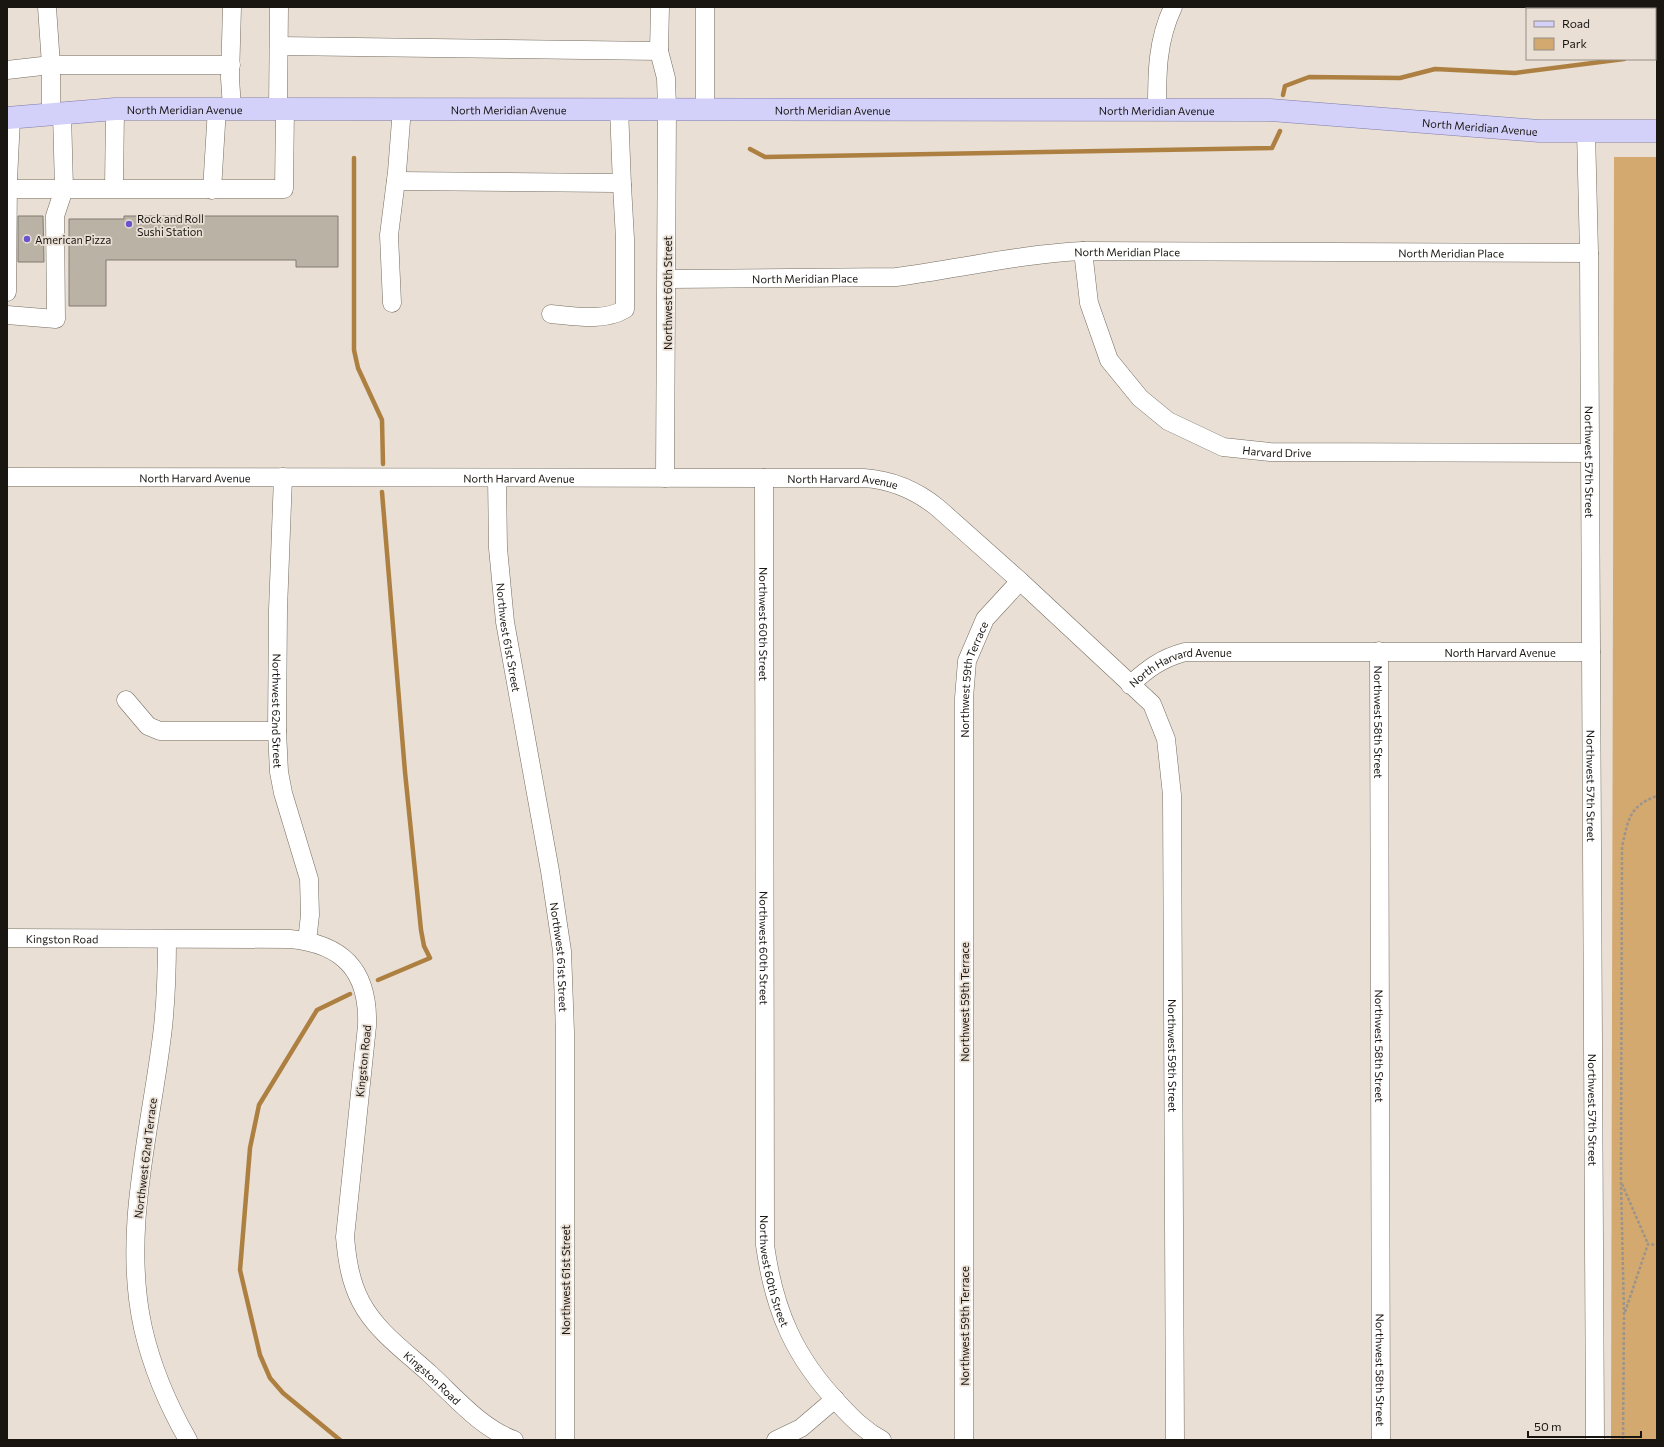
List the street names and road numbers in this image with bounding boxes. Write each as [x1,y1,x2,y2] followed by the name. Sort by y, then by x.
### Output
[127,103,243,116] street label: North Meridian Avenue
[451,103,567,116] street label: North Meridian Avenue
[775,103,891,116] street label: North Meridian Avenue
[1099,103,1215,116] street label: North Meridian Avenue
[1422,115,1538,137] street label: North Meridian Avenue
[661,236,674,350] street label: Northwest 60th Street
[1074,244,1180,258] street label: North Meridian Place
[1398,246,1504,259] street label: North Meridian Place
[752,271,858,285] street label: North Meridian Place
[1583,406,1597,519] street label: Northwest 57th Street
[1242,443,1312,459] street label: Harvard Drive
[139,471,251,484] street label: North Harvard Avenue
[463,471,575,484] street label: North Harvard Avenue
[787,471,900,491] street label: North Harvard Avenue
[758,567,771,681] street label: Northwest 60th Street
[495,582,524,693] street label: Northwest 61st Street
[957,619,990,738] street label: Northwest 59th Terrace
[1126,645,1232,689] street label: North Harvard Avenue
[1444,646,1556,659] street label: North Harvard Avenue
[270,653,285,769] street label: Northwest 62nd Street
[1373,665,1386,779] street label: Northwest 58th Street
[1585,730,1598,843] street label: Northwest 57th Street
[758,891,771,1005] street label: Northwest 60th Street
[548,901,571,1013] street label: Northwest 61st Street
[26,932,98,945] street label: Kingston Road
[958,942,971,1062] street label: Northwest 59th Terrace
[1373,989,1387,1103] street label: Northwest 58th Street
[1166,999,1180,1113] street label: Northwest 59th Street
[353,1024,373,1098] street label: Kingston Road
[1587,1054,1600,1167] street label: Northwest 57th Street
[131,1097,159,1219] street label: Northwest 62nd Terrace
[758,1215,792,1329] street label: Northwest 60th Street
[559,1225,572,1335] street label: Northwest 61st Street
[958,1266,971,1386] street label: Northwest 59th Terrace
[1374,1313,1387,1427] street label: Northwest 58th Street
[402,1348,464,1407] street label: Kingston Road

